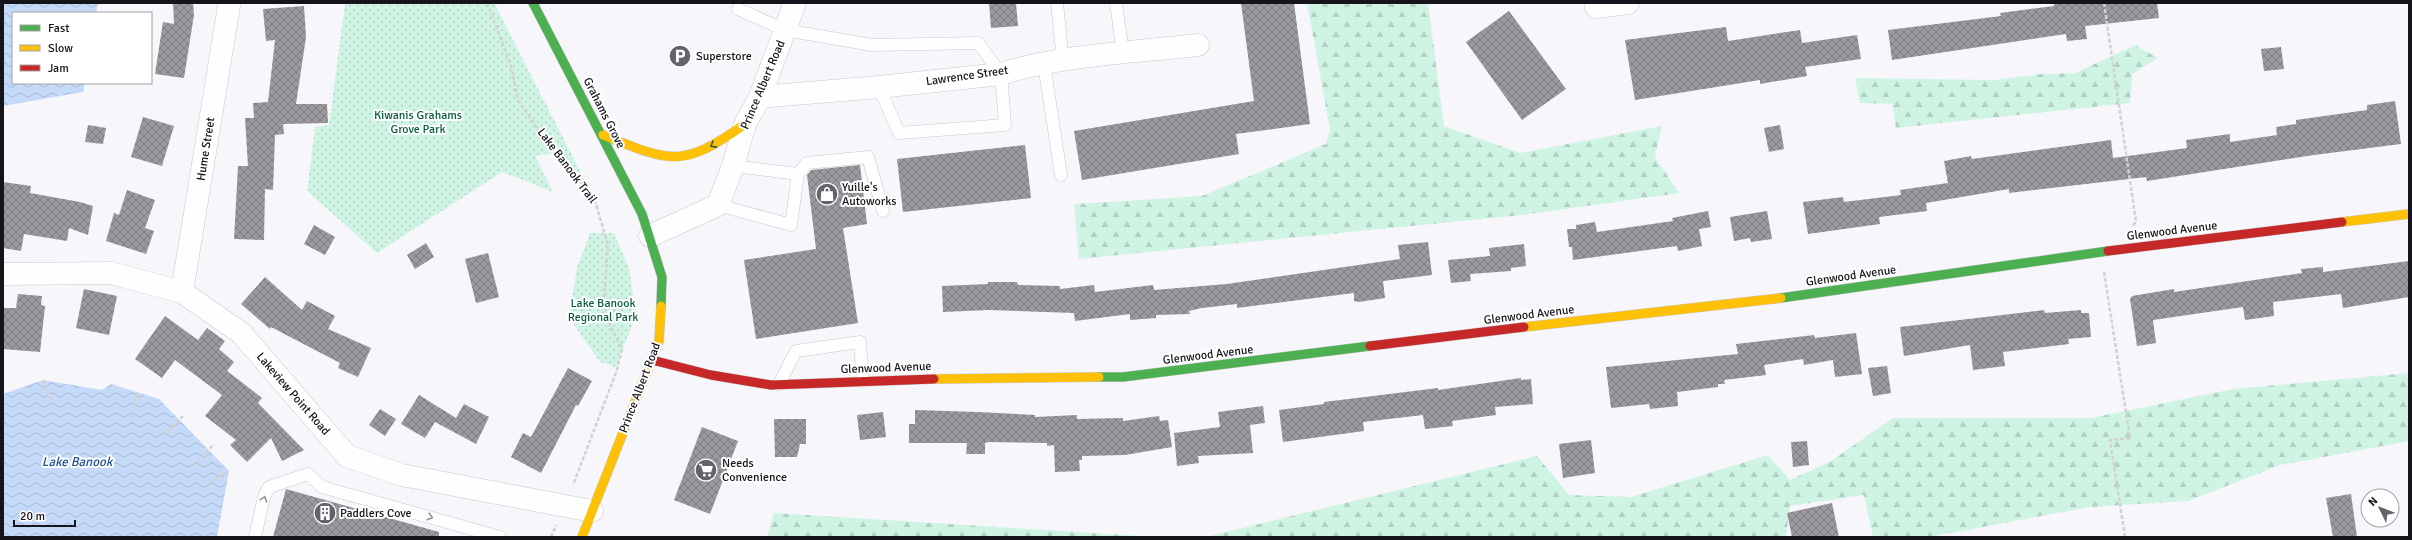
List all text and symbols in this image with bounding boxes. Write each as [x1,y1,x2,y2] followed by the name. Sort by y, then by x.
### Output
[12,12,152,84] legend
[48,21,69,36] text: Fast
[737,38,789,132] street label: Prince Albert Road
[48,41,73,56] text: Slow
[667,43,693,69] parking icon: Superstore
[696,49,752,64] place label: Superstore
[48,61,69,76] text: Jam
[925,63,1009,89] street label: Lawrence Street
[580,75,628,151] street label: Grahams Grove
[374,108,462,137] park label: Kiwanis Grahams Grove Park
[194,116,218,182] street label: Hume Street
[534,125,600,207] street label: Lake Banook Trail
[710,141,717,148] one-way arrow
[842,180,896,209] place label: Yuille's Autoworks
[814,181,840,207] shop icon: Yuille's Autoworks
[2126,218,2218,244] street label: Glenwood Avenue
[1805,262,1897,290] street label: Glenwood Avenue
[568,296,638,325] park label: Lake Banook Regional Park
[1483,302,1575,328] street label: Glenwood Avenue
[616,341,664,435] street label: Prince Albert Road
[1162,342,1254,368] street label: Glenwood Avenue
[253,350,333,438] street label: Lakeview Point Road
[840,359,932,377] street label: Glenwood Avenue
[42,454,114,470] water label: Lake Banook
[722,456,787,485] place label: Needs Convenience
[693,457,719,483] supermarket icon: Needs Convenience
[2360,488,2400,528] north arrow
[2366,494,2380,509] text: N
[259,496,268,503] one-way arrow
[312,500,338,526] building icon: Paddlers Cove
[14,502,75,528] scale bar
[340,506,412,521] place label: Paddlers Cove
[20,509,45,524] text: 20 m
[427,513,433,521] one-way arrow

